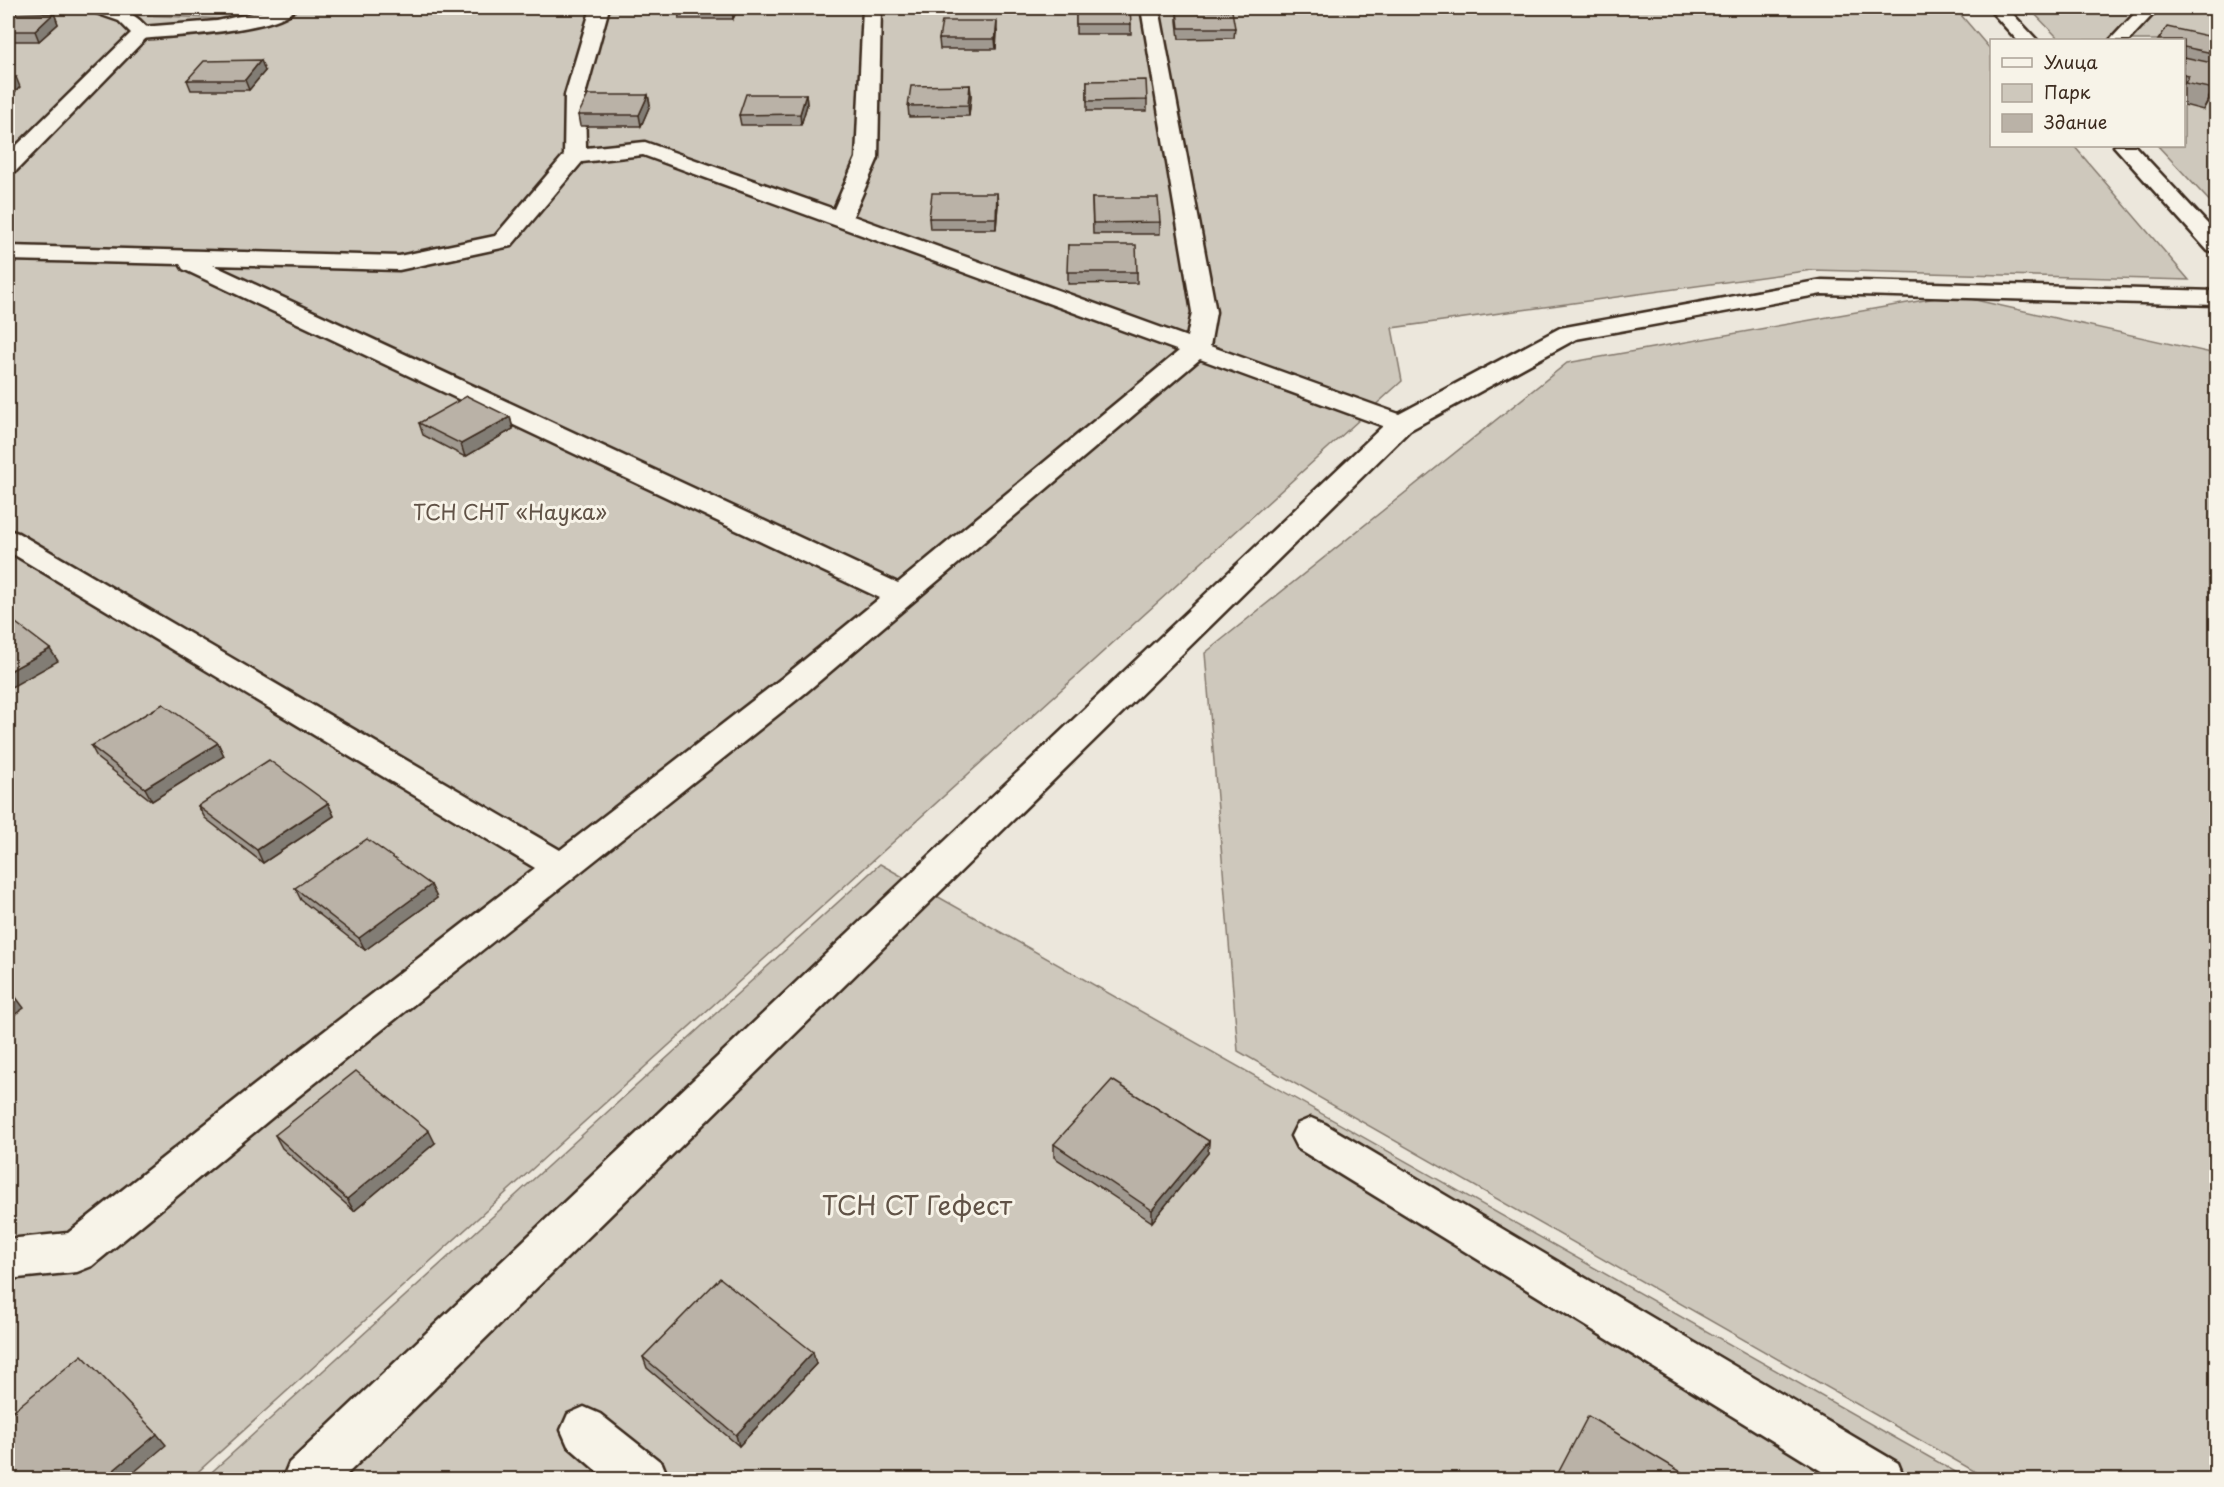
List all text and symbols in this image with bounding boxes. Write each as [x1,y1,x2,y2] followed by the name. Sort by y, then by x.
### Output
[1990,39,2185,147] legend
[2044,48,2098,75] text: Улица
[2044,78,2091,105] text: Парк
[2044,108,2107,135] text: Здание
[413,495,607,527] park label: ТСН СНТ «Наука»
[822,1185,1013,1224] park label: ТСН СТ Гефест

